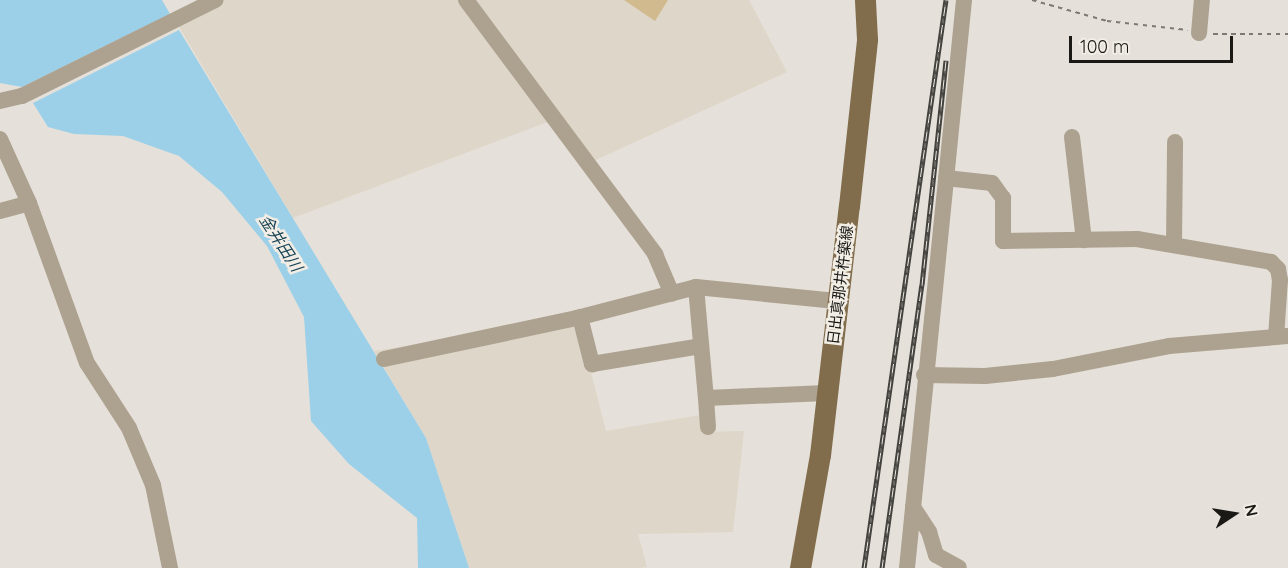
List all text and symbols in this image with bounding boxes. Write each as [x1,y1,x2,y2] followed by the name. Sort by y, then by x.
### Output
[1072,24,1236,62] scale bar
[1080,35,1129,58] text: 100 m
[256,211,306,275] water label: 金井田川
[824,224,856,346] street label: 日出真那井杵築線
[1204,484,1264,544] north arrow
[1241,502,1263,518] text: N

